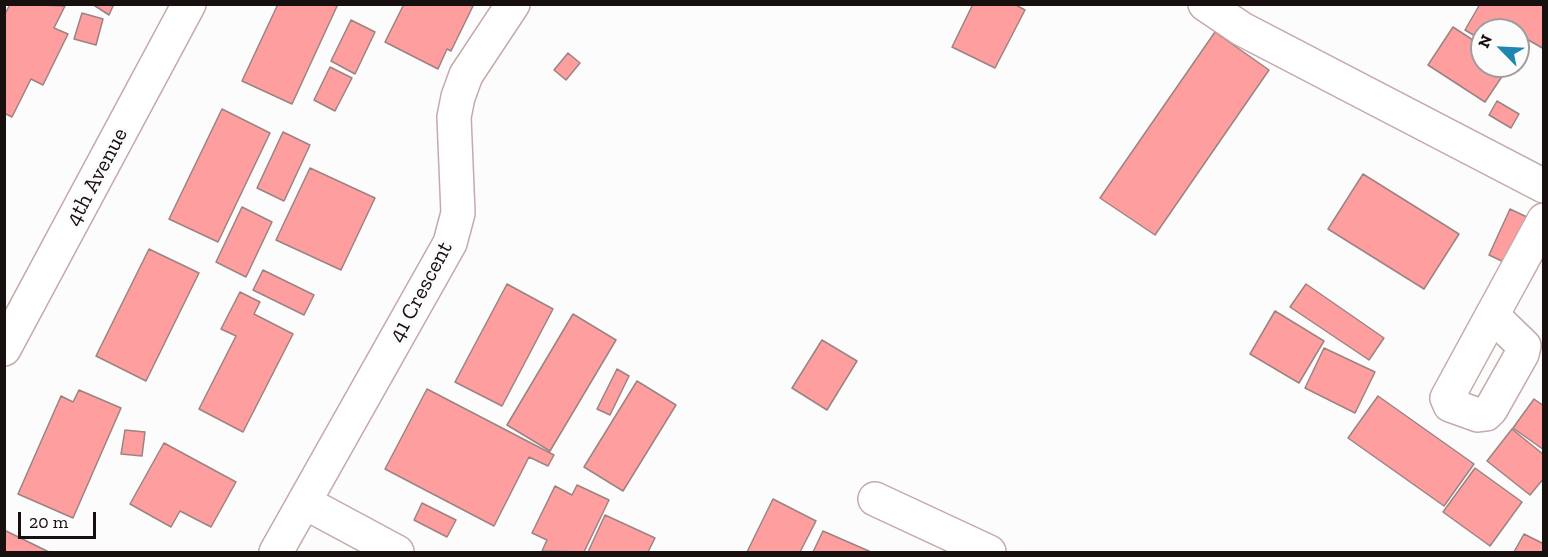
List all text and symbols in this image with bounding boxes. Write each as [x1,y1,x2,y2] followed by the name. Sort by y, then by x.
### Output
[1470,18,1530,78] north arrow
[1474,32,1496,51] text: N
[60,124,134,230] street label: 4th Avenue
[384,237,458,347] street label: 41 Crescent
[21,500,99,538] scale bar
[29,511,68,533] text: 20 m

